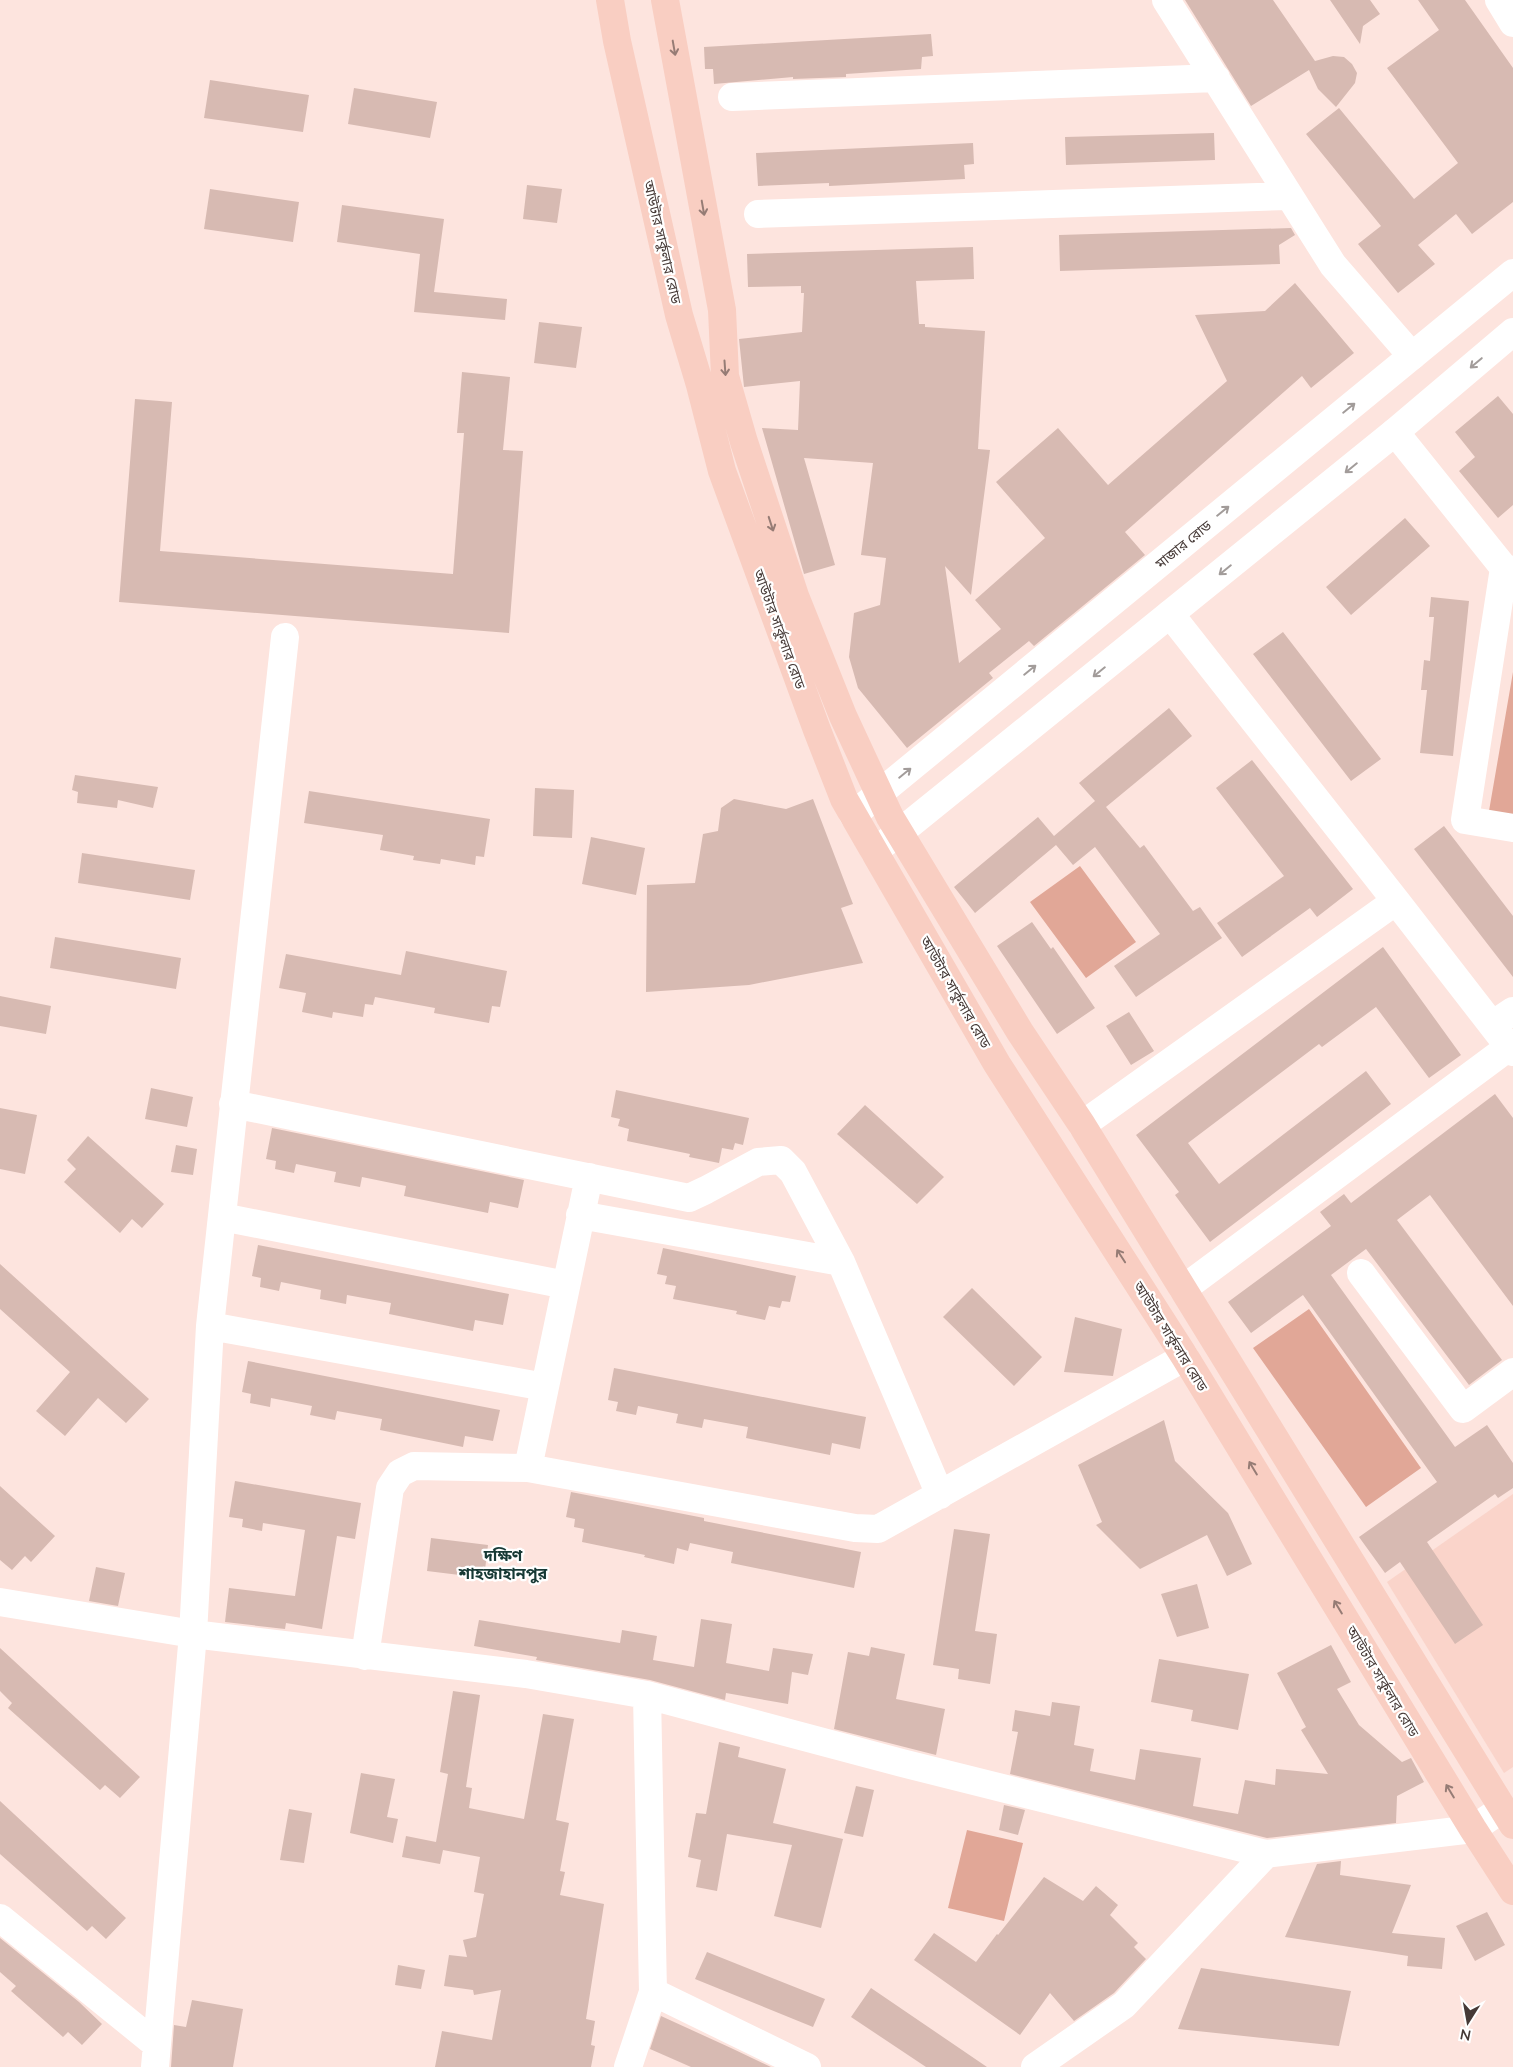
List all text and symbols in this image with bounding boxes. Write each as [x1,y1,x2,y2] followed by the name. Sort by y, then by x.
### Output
[670,40,679,56] one-way arrow
[639,178,686,307] street label: আউটার সার্কুলার রোড
[699,199,709,215] one-way arrow
[1470,358,1483,369] one-way arrow
[720,360,729,376] one-way arrow
[1342,402,1355,414] one-way arrow
[1345,462,1358,473] one-way arrow
[1216,506,1229,517] one-way arrow
[767,516,777,532] one-way arrow
[1151,516,1215,572] street label: মাজার রোড
[1219,564,1232,575] one-way arrow
[749,566,810,693] street label: আউটার সার্কুলার রোড
[1023,665,1036,676] one-way arrow
[1092,666,1105,677] one-way arrow
[898,768,911,779] one-way arrow
[916,932,995,1052] street label: আউটার সার্কুলার রোড
[1115,1250,1125,1264] one-way arrow
[1129,1277,1212,1395] street label: আউটার সার্কুলার রোড
[1248,1462,1258,1476] one-way arrow
[458,1545,548,1584] district label: দক্ষিণ শাহজাহানপুর
[1332,1601,1342,1615] one-way arrow
[1342,1622,1423,1741] street label: আউটার সার্কুলার রোড
[1444,1784,1454,1798] one-way arrow
[1443,1997,1493,2047] north arrow
[1459,2026,1472,2045] text: N

